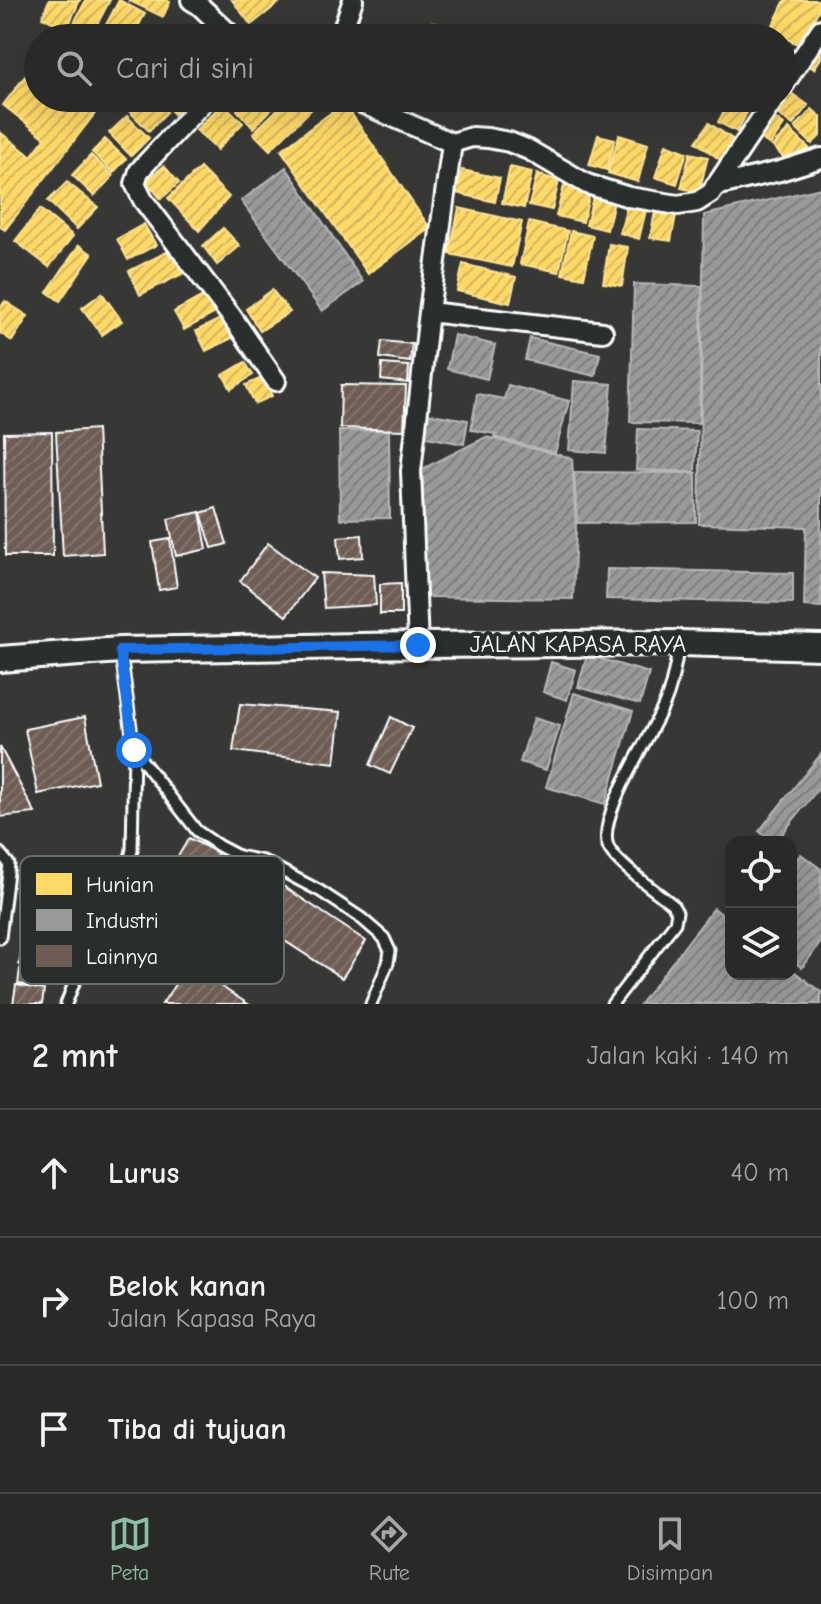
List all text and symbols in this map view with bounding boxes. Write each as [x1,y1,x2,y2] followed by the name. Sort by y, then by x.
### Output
[24,24,797,112] search box
[52,46,96,90] icon: search
[116,51,254,86] text: Cari di sini
[400,627,436,663] route end
[470,630,686,658] street label: JALAN KAPASA RAYA
[116,732,152,768] route start
[725,836,797,980] map controls
[725,836,797,908] button: locate
[20,856,284,984] legend
[86,872,154,898] text: Hunian
[86,908,159,934] text: Industri
[725,908,797,980] button: layers
[86,944,158,970] text: Lainnya
[32,1036,118,1076] text: 2 mnt
[587,1041,789,1071] text: Jalan kaki · 140 m
[32,1151,76,1195] icon: ahead
[108,1156,179,1191] text: Lurus
[730,1158,789,1188] text: 40 m
[108,1269,266,1304] text: Belok kanan
[32,1279,76,1323] icon: right
[717,1286,789,1316] text: 100 m
[108,1304,317,1334] text: Jalan Kapasa Raya
[32,1407,76,1451] icon: arrive
[108,1412,287,1447] text: Tiba di tujuan
[108,1512,152,1586] tab: Peta
[367,1512,411,1586] tab: Rute
[627,1512,713,1586] tab: Disimpan

